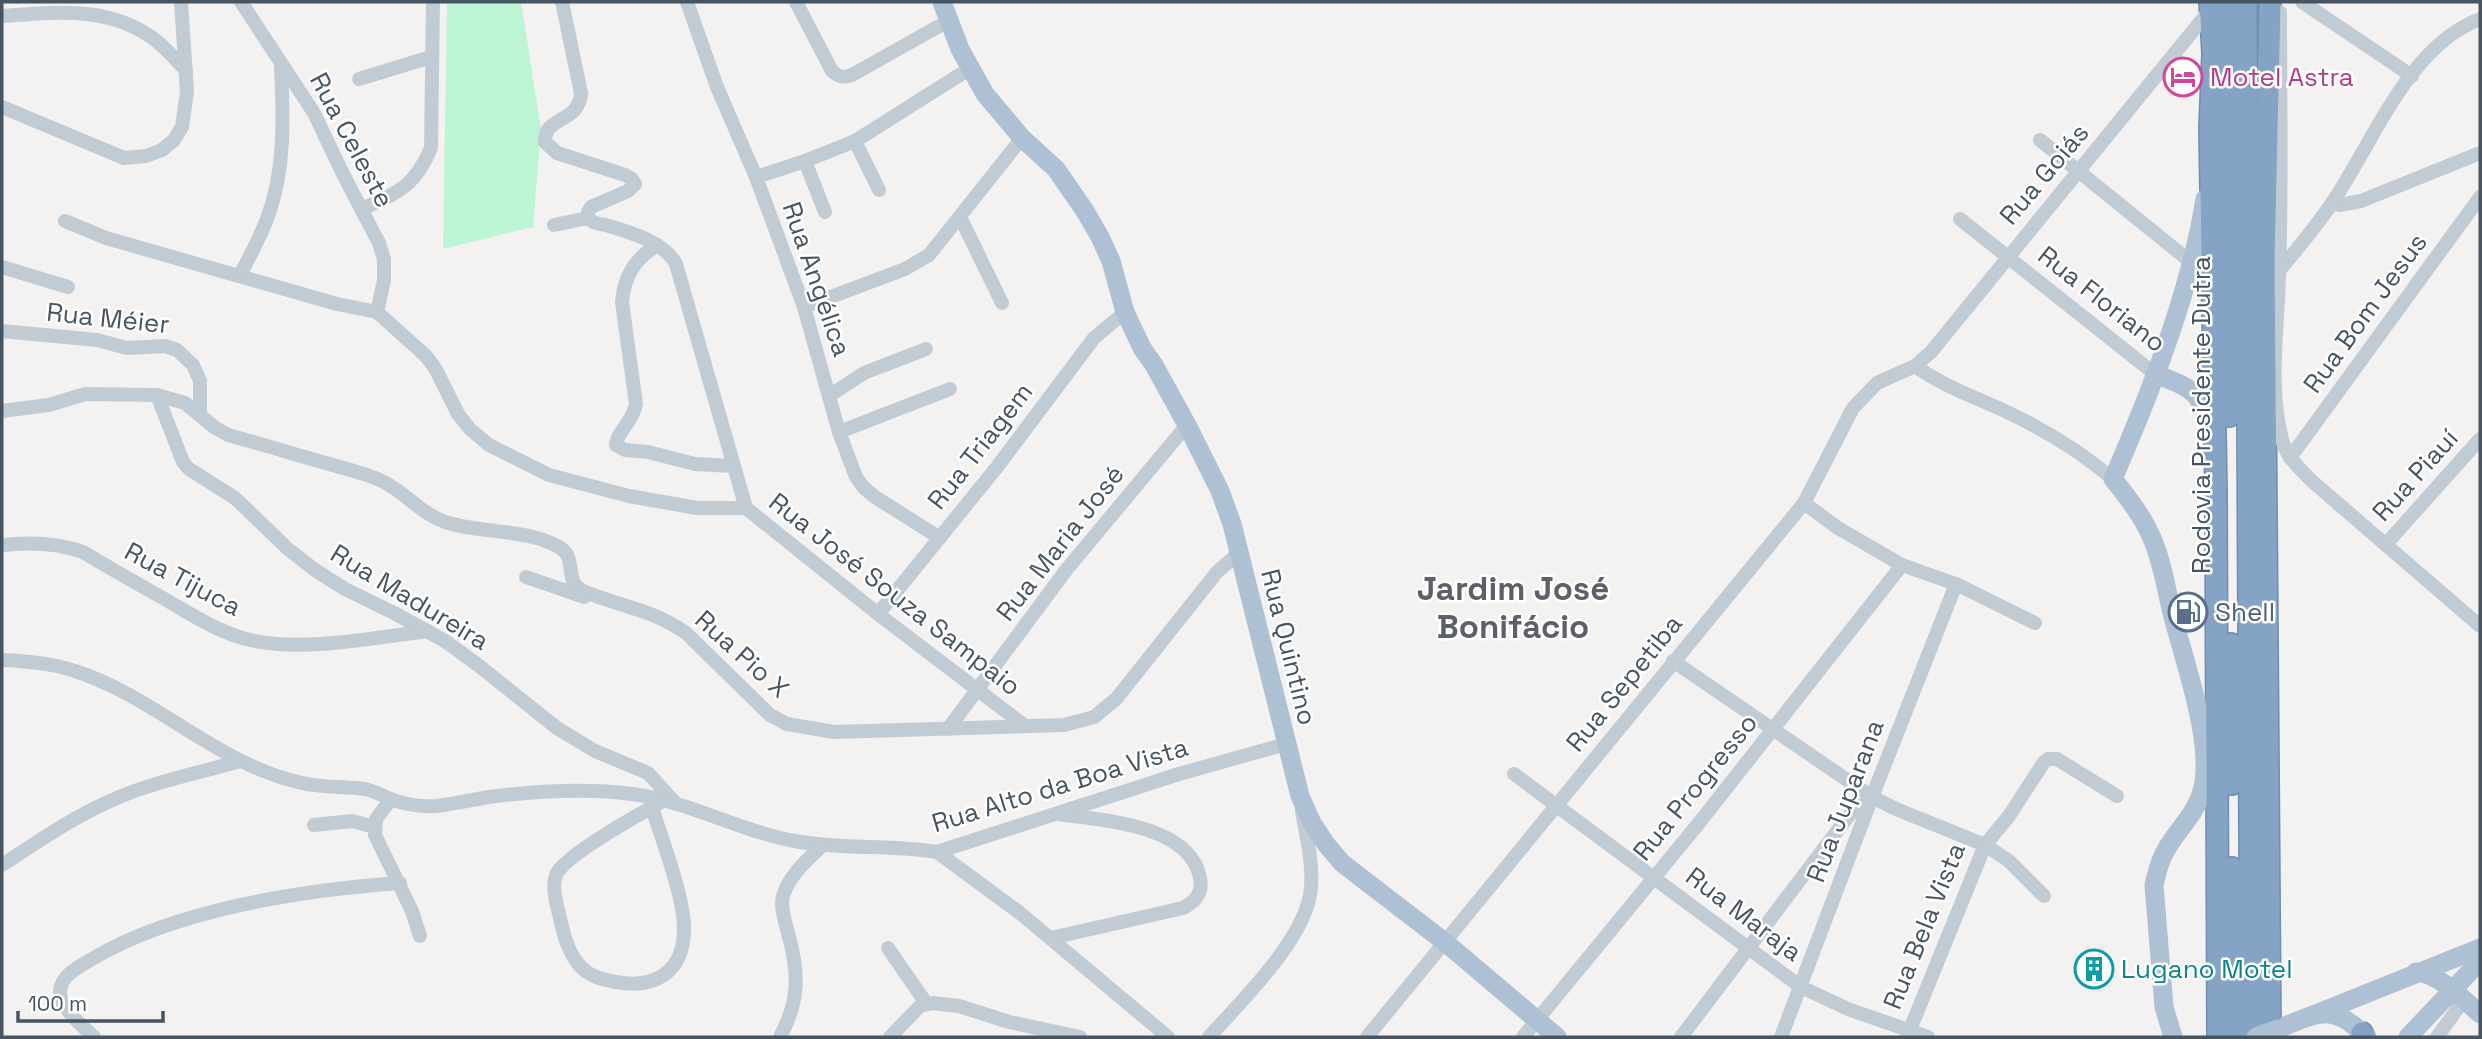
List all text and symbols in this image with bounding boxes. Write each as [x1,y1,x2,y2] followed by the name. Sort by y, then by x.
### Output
[2162,56,2204,98] hotel icon: Motel Astra
[2210,60,2354,94] place label: Motel Astra
[302,67,402,213] street label: Rua Celeste
[1992,116,2096,232] street label: Rua Goiás
[775,197,859,361] street label: Rua Angélica
[2295,226,2435,400] street label: Rua Bom Jesus
[2031,238,2173,360] street label: Rua Floriano
[2184,256,2218,574] street label: Rodovia Presidente Dutra
[45,295,171,341] street label: Rua Méier
[920,376,1040,516] street label: Rua Triagem
[2365,421,2466,528] street label: Rua Piauí
[988,458,1132,628] street label: Rua Maria José
[762,485,1028,703] street label: Rua José Souza Sampaio
[119,534,247,624] street label: Rua Tijuca
[324,536,496,658] street label: Rua Madureira
[1253,565,1325,729] street label: Rua Quintino
[1417,568,1609,648] district label: Jardim José Bonifácio
[2167,591,2209,633] fuel station icon: Shell
[2215,595,2275,629] place label: Shell
[688,603,796,705] street label: Rua Pio X
[1558,607,1690,759] street label: Rua Sepetiba
[1625,706,1765,868] street label: Rua Progresso
[1798,715,1892,887] street label: Rua Juparana
[928,730,1192,840] street label: Rua Alto da Boa Vista
[1875,838,1973,1014] street label: Rua Bela Vista
[1679,859,1809,969] street label: Rua Maraja
[2073,948,2115,990] building icon: Lugano Motel
[2121,952,2293,986] place label: Lugano Motel
[18,979,163,1023] scale bar
[28,990,87,1017] text: 100 m

